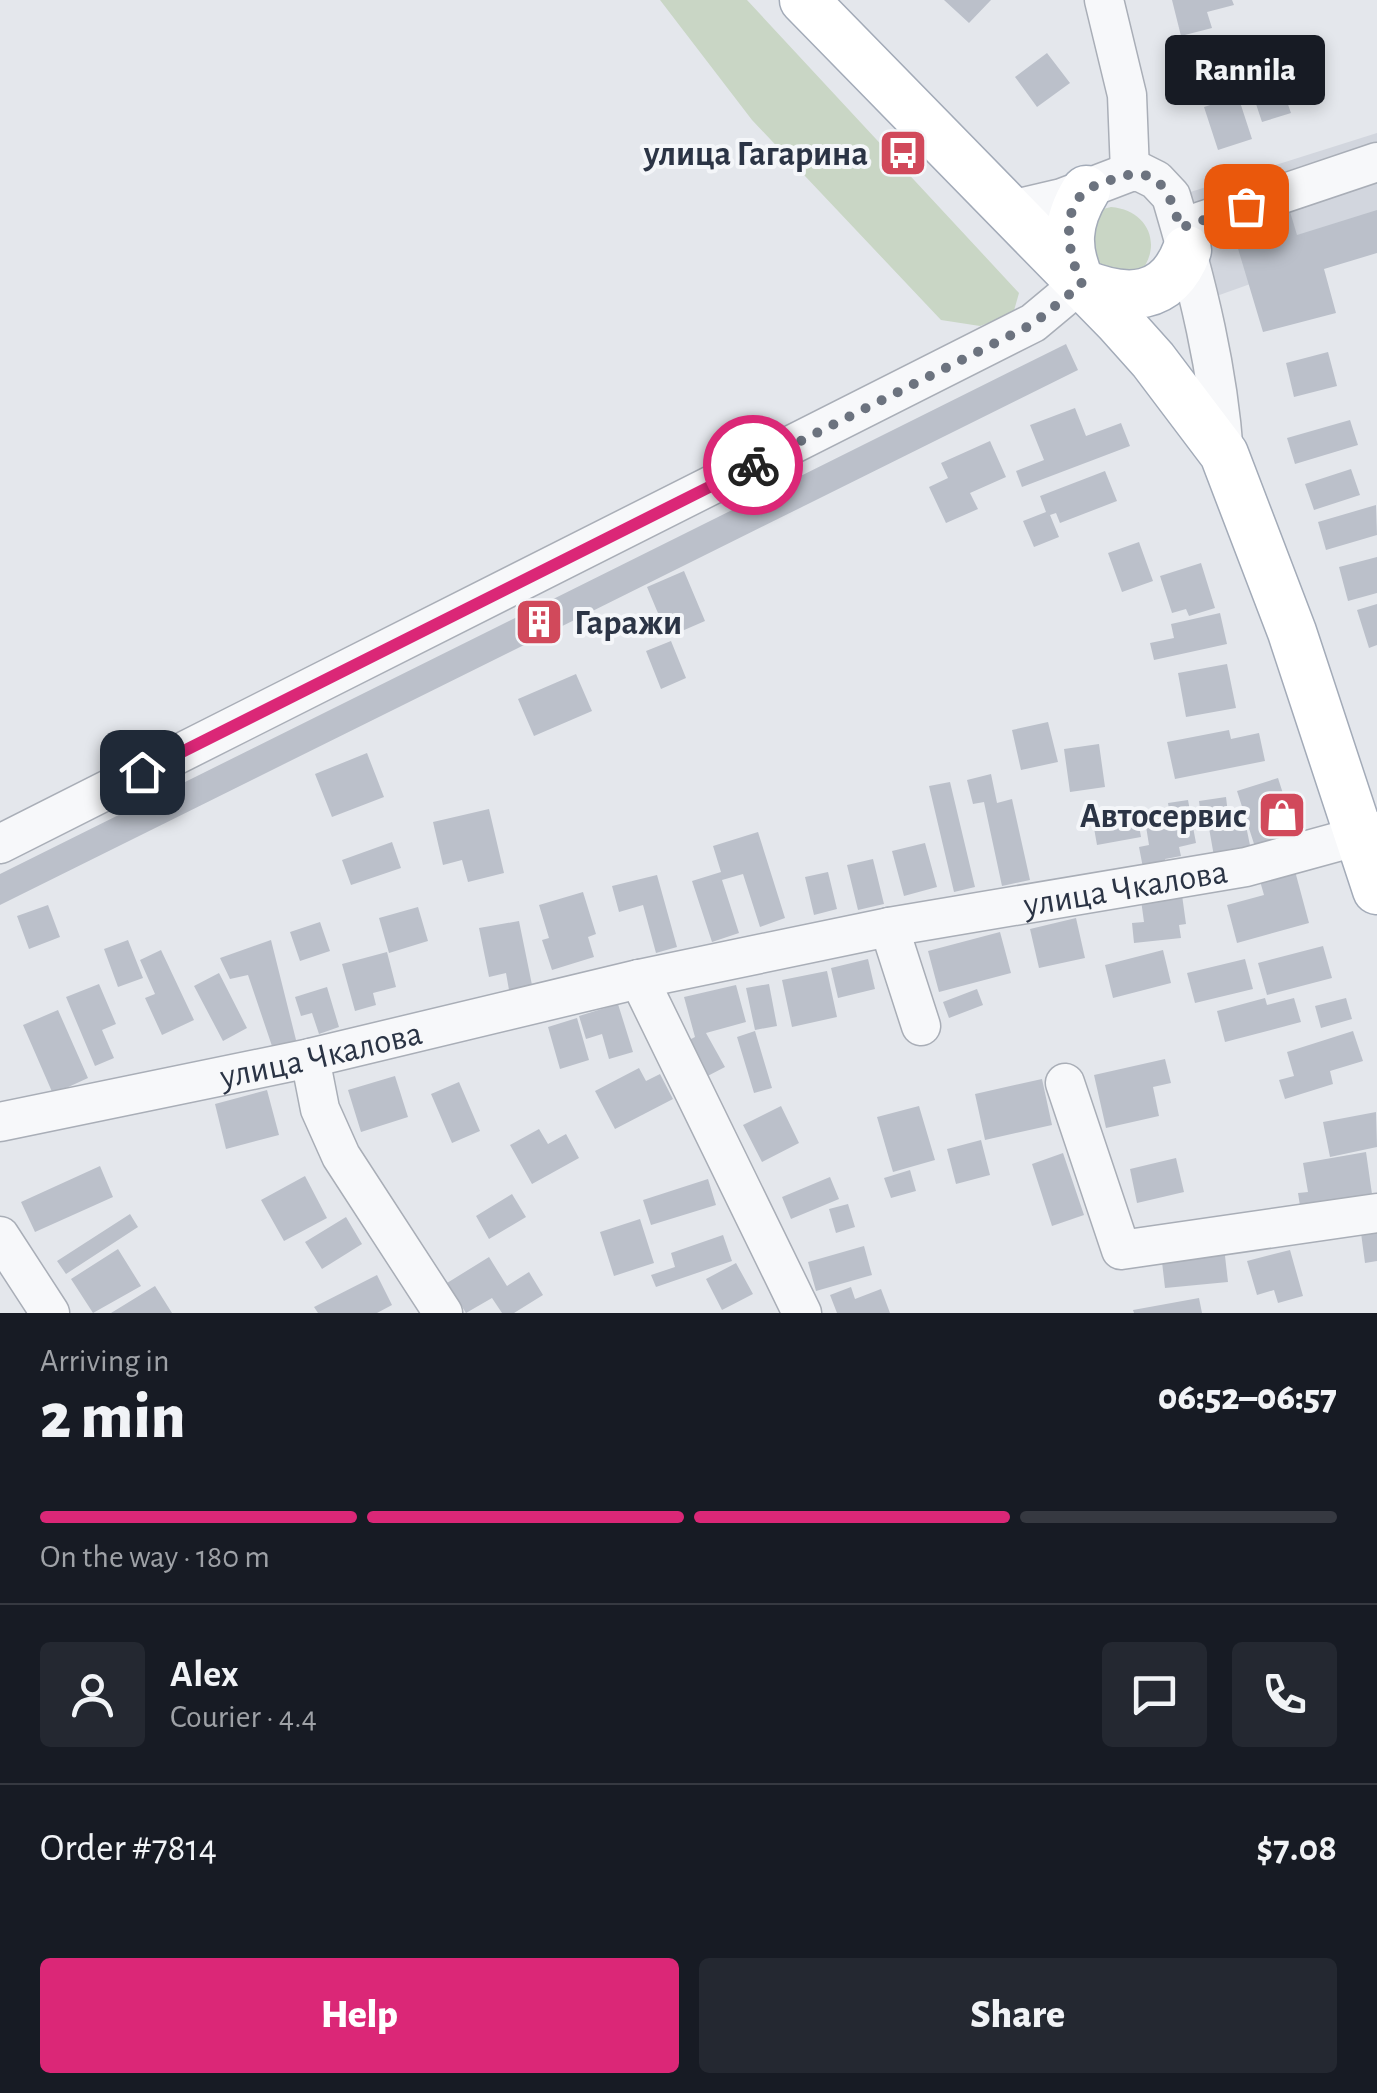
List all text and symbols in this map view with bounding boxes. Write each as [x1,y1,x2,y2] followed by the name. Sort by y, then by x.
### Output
[1166,36,1326,106] callout: Rannila
[1194,54,1296,86] text: Rannila
[877,127,929,179] bus stop icon: улица Гагарина
[643,137,868,172] place label: улица Гагарина
[1204,164,1289,249] pin
[1219,179,1274,234] icon: bag
[703,415,803,515] courier
[726,438,781,493] icon: bike
[513,596,565,648] building icon: Гаражи
[574,606,682,641] place label: Гаражи
[100,730,185,815] pin
[115,745,170,800] icon: home
[1256,789,1308,841] shop icon: Автосервис
[1080,799,1247,834] place label: Автосервис
[1020,854,1230,923] street label: улица Чкалова
[216,1016,426,1095] street label: улица Чкалова
[40,1345,169,1377] text: Arriving in
[1158,1379,1337,1417] text: 06:52–06:57
[40,1385,186,1450] text: 2 min
[40,1541,270,1573] text: On the way · 180 m
[40,1642,145,1747] button: person
[1102,1642,1207,1747] button: chat
[1232,1642,1337,1747] button: phone
[170,1656,239,1694] text: Alex
[170,1701,317,1733] text: Courier · 4.4
[40,1830,217,1868] text: Order #7814
[1256,1830,1337,1868] text: $7.08
[40,1958,679,2073] button: Help
[699,1958,1337,2073] button: Share

